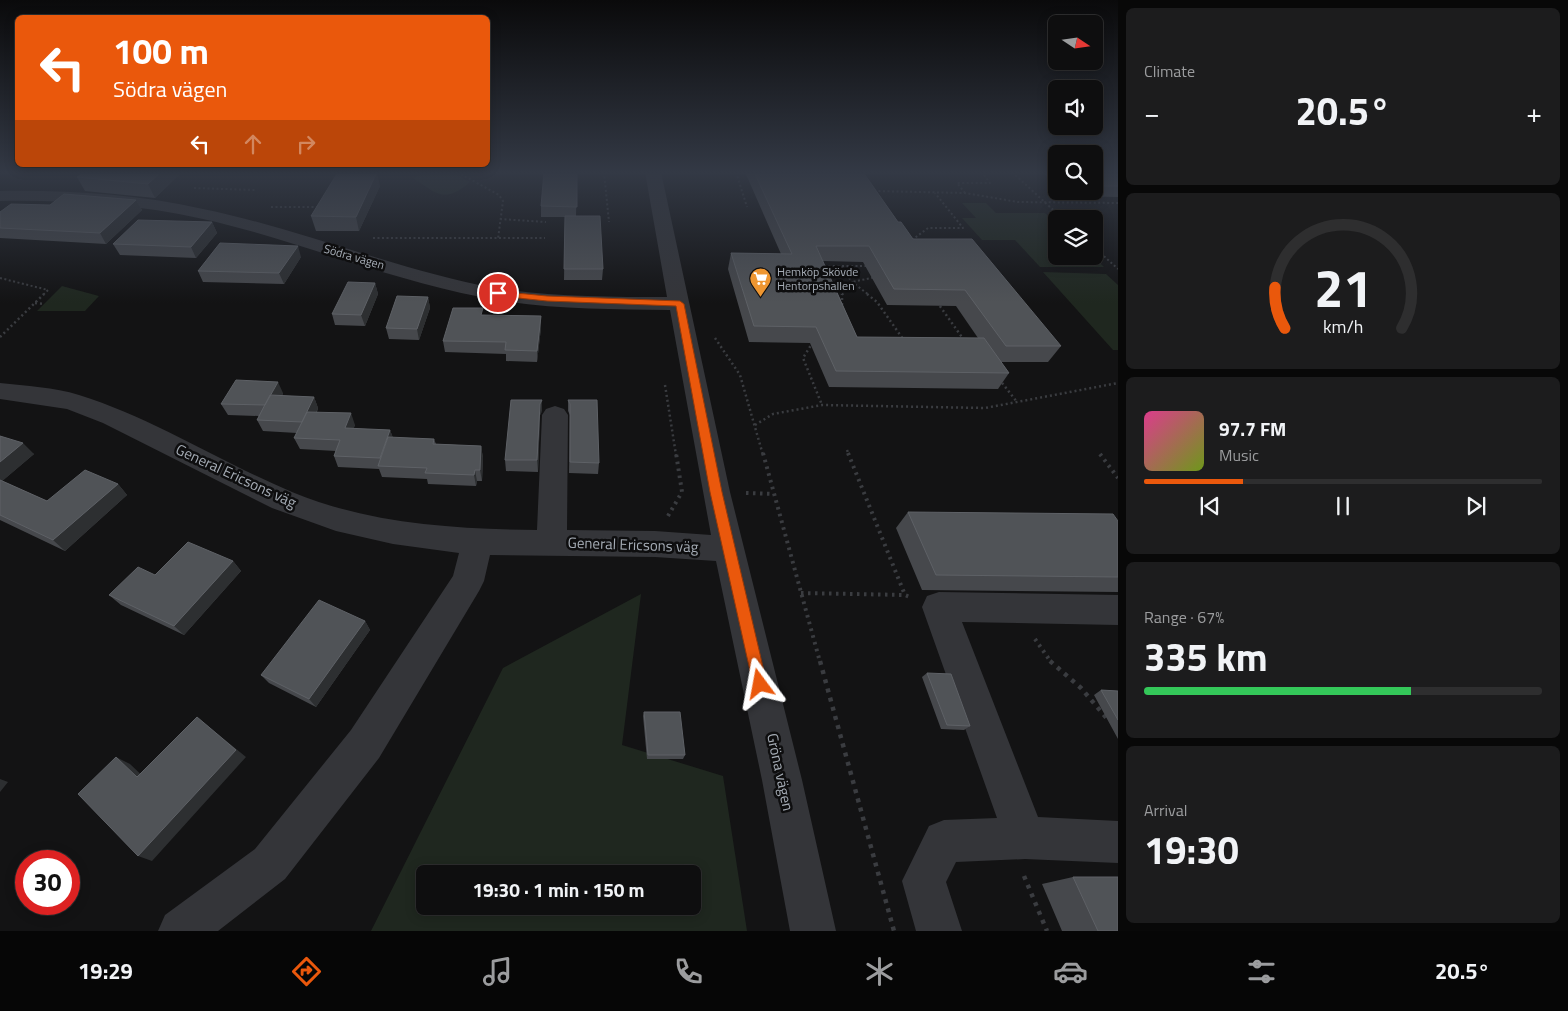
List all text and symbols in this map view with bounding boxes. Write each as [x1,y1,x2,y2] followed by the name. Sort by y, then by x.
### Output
[1048,15,1102,70] north arrow
[1048,15,1103,265] map controls
[113,24,209,78] text: 100 m
[30,35,95,100] icon: left
[1144,59,1195,83] text: Climate
[113,72,227,106] text: Södra vägen
[1048,80,1103,135] button: sound
[1296,82,1390,140] text: 20.5°
[1144,91,1160,134] text: −
[1526,91,1542,134] text: +
[186,130,214,158] icon: left
[239,130,267,158] icon: ahead
[292,130,320,158] icon: right
[1048,145,1103,200] button: search
[1048,210,1103,265] button: layers
[322,239,387,274] street label: Södra vägen
[1314,248,1372,327] text: 21
[777,262,858,295] place label: Hemköp Skövde Hentorpshallen
[749,267,773,298] supermarket icon: Hemköp Skövde Hentorpshallen
[477,272,519,314] pin
[484,279,512,307] icon: arrive
[1323,313,1363,340] text: km/h
[1219,414,1286,443] text: 97.7 FM
[172,437,301,514] street label: General Ericsons väg
[1219,443,1259,467] text: Music
[1196,492,1224,520] icon: previous
[1329,492,1357,520] icon: pause
[1462,492,1490,520] icon: next
[567,531,699,558] street label: General Ericsons väg
[1144,605,1224,629] text: Range · 67%
[1144,628,1268,686] text: 335 km
[733,657,785,709] position arrow
[761,731,800,813] street label: Gröna vägen
[1144,798,1187,822] text: Arrival
[1144,821,1239,879] text: 19:30
[15,850,80,915] speed limit sign: 30
[472,875,645,904] text: 19:30 · 1 min · 150 m
[78,954,133,988] text: 19:29
[289,954,324,989] icon: directions
[480,954,515,989] icon: music
[671,954,706,989] icon: phone
[862,954,897,989] icon: climate
[1053,954,1088,989] icon: car
[1244,954,1279,989] icon: filters
[1435,954,1490,988] text: 20.5°

